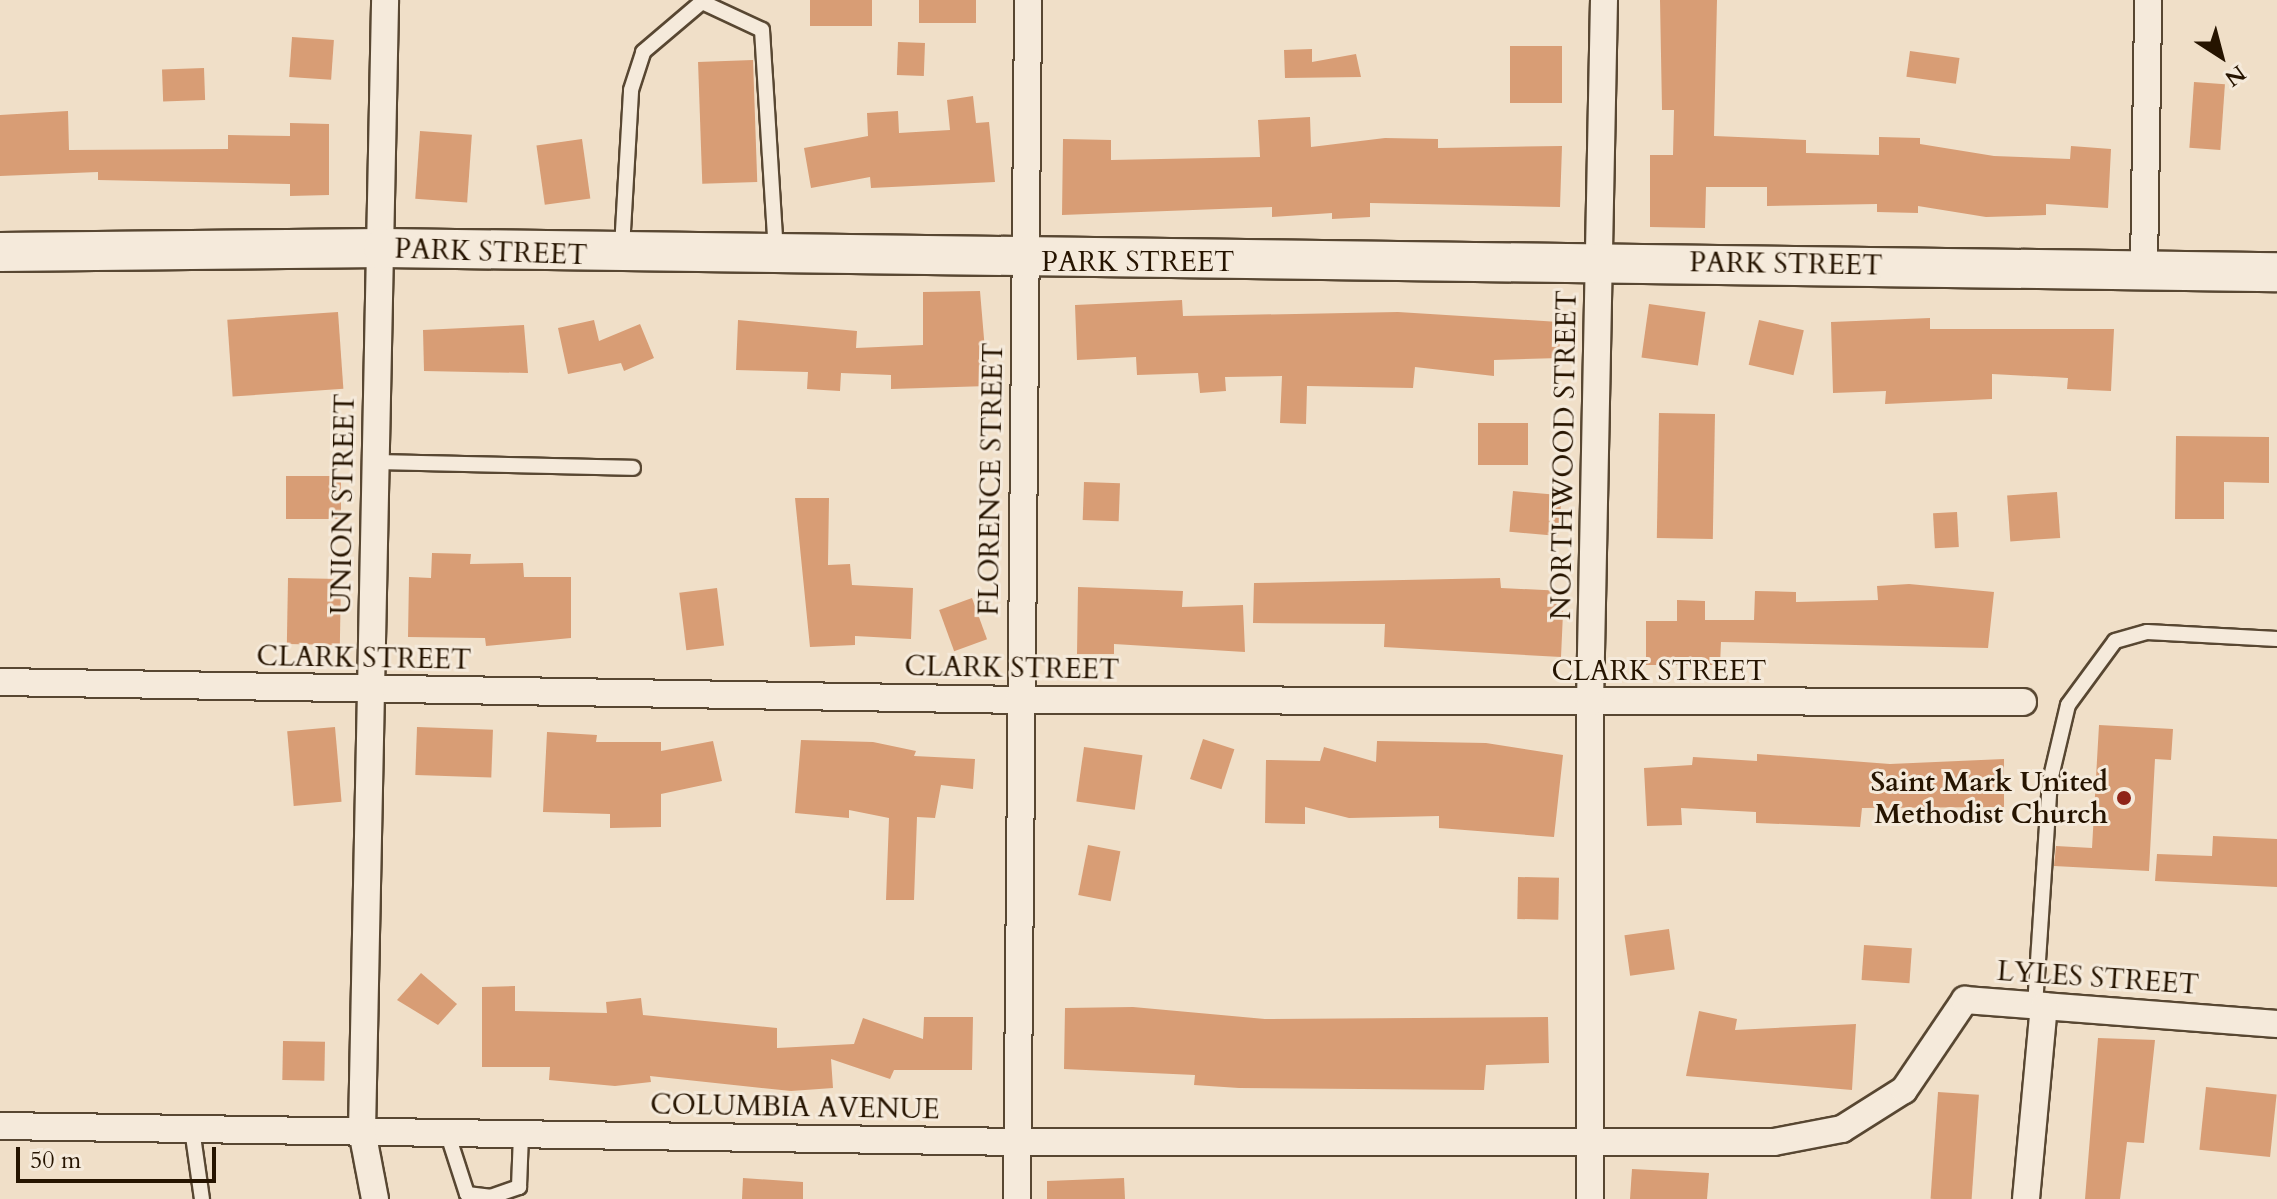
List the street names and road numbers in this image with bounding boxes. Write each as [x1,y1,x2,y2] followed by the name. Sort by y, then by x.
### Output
[394,232,588,272] street label: PARK STREET
[1041,245,1235,279] street label: PARK STREET
[1689,246,1883,282] street label: PARK STREET
[1544,290,1584,620] street label: NORTHWOOD STREET
[972,342,1010,616] street label: FLORENCE STREET
[324,393,362,615] street label: UNION STREET
[256,639,472,677] street label: CLARK STREET
[904,649,1120,687] street label: CLARK STREET
[1551,654,1767,688] street label: CLARK STREET
[1996,954,2200,1002] street label: LYLES STREET
[650,1088,940,1126] street label: COLUMBIA AVENUE

